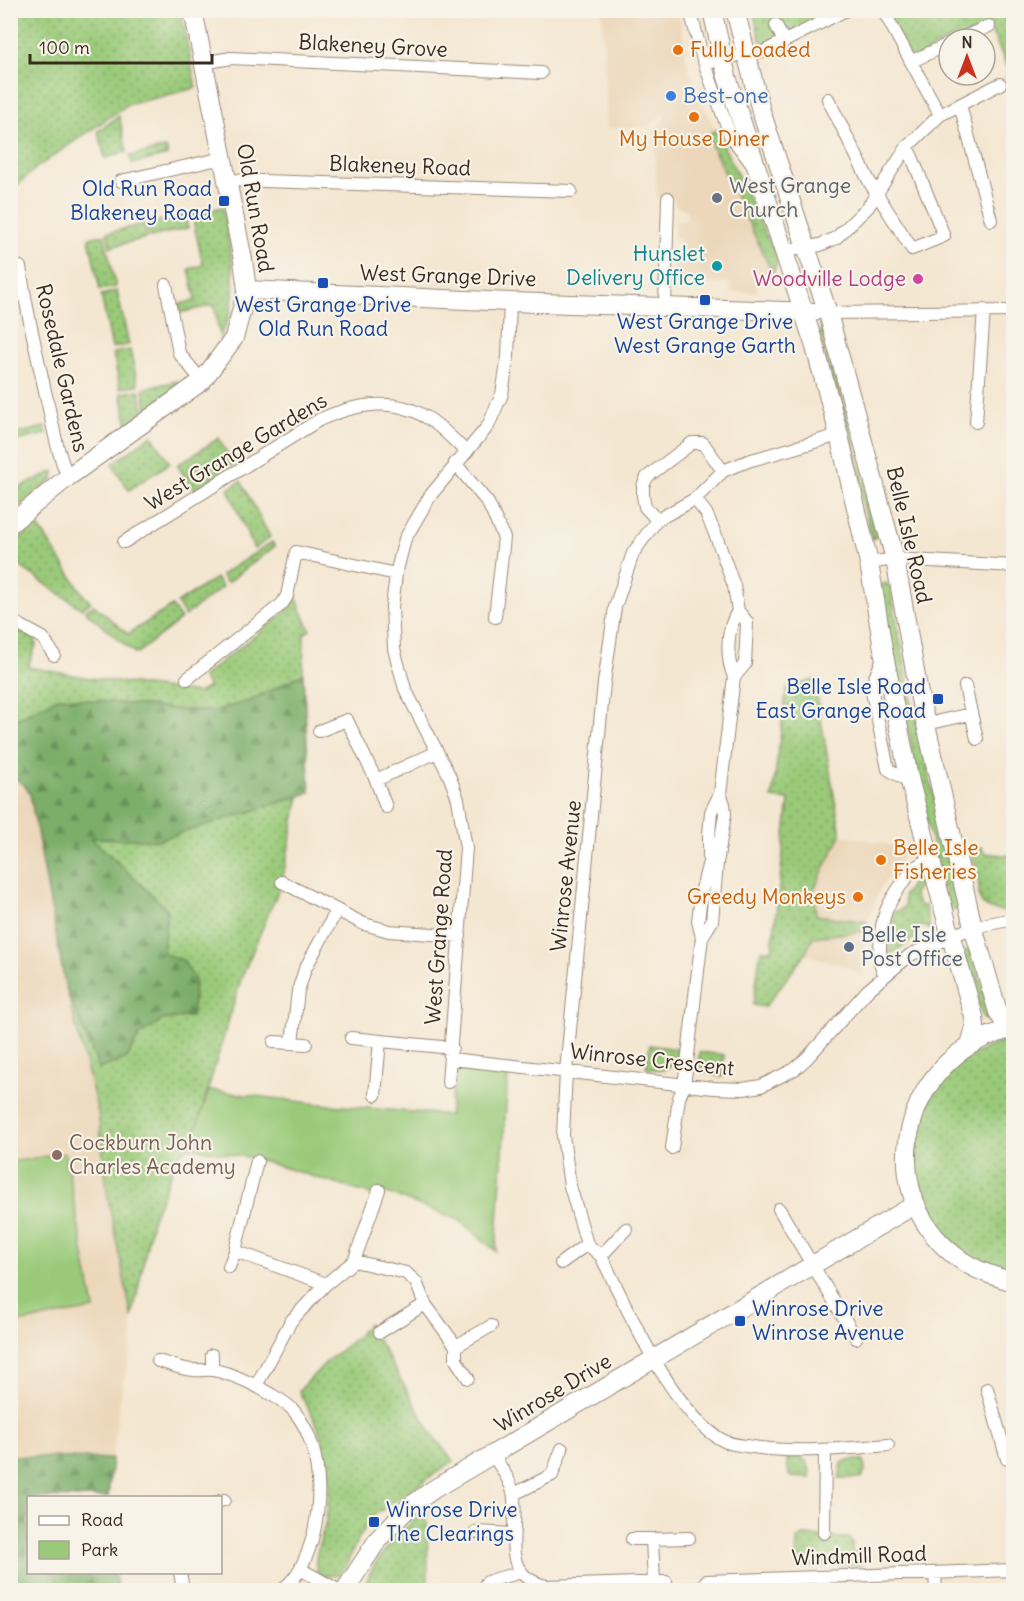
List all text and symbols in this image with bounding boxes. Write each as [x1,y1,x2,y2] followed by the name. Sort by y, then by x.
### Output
[30,27,212,65] scale bar
[937,27,997,87] north arrow
[298,28,448,63] street label: Blakeney Grove
[961,32,973,52] text: N
[39,36,90,59] text: 100 m
[690,36,811,63] place label: Fully Loaded
[671,43,685,57] marker: Fully Loaded
[683,82,769,109] place label: Best-one
[664,89,678,103] marker: Best-one
[687,110,701,124] marker: My House Diner
[619,125,770,152] place label: My House Diner
[231,141,280,274] street label: Old Run Road
[329,150,471,181] street label: Blakeney Road
[729,172,851,223] place label: West Grange Church
[70,175,212,226] place label: Old Run Road Blakeney Road
[710,191,724,205] marker: West Grange Church
[217,194,231,208] marker: Old Run Road Blakeney Road
[566,240,705,291] place label: Hunslet Delivery Office
[359,259,537,292] street label: West Grange Drive
[710,259,724,273] marker: Hunslet Delivery Office
[753,265,906,292] place label: Woodville Lodge
[911,272,925,286] marker: Woodville Lodge
[316,276,330,290] marker: West Grange Drive Old Run Road
[30,281,95,455] street label: Rosedale Gardens
[235,291,411,342] place label: West Grange Drive Old Run Road
[698,293,712,307] marker: West Grange Drive West Grange Garth
[614,308,796,359] place label: West Grange Drive West Grange Garth
[140,387,332,517] street label: West Grange Gardens
[881,464,938,606] street label: Belle Isle Road
[755,673,926,724] place label: Belle Isle Road East Grange Road
[931,692,945,706] marker: Belle Isle Road East Grange Road
[544,799,587,953] street label: Winrose Avenue
[893,834,979,885] place label: Belle Isle Fisheries
[419,848,458,1026] street label: West Grange Road
[874,853,888,867] marker: Belle Isle Fisheries
[687,883,846,910] place label: Greedy Monkeys
[851,890,865,904] marker: Greedy Monkeys
[861,921,963,972] place label: Belle Isle Post Office
[842,940,856,954] marker: Belle Isle Post Office
[568,1037,736,1082] street label: Winrose Crescent
[69,1129,236,1180] place label: Cockburn John Charles Academy
[50,1148,64,1162] marker: Cockburn John Charles Academy
[752,1295,904,1346] place label: Winrose Drive Winrose Avenue
[733,1314,747,1328] marker: Winrose Drive Winrose Avenue
[489,1347,616,1438] street label: Winrose Drive
[27,1496,222,1574] legend
[386,1496,518,1547] place label: Winrose Drive The Clearings
[81,1508,124,1531] text: Road
[367,1515,381,1529] marker: Winrose Drive The Clearings
[81,1538,118,1561] text: Park
[791,1540,927,1571] street label: Windmill Road

